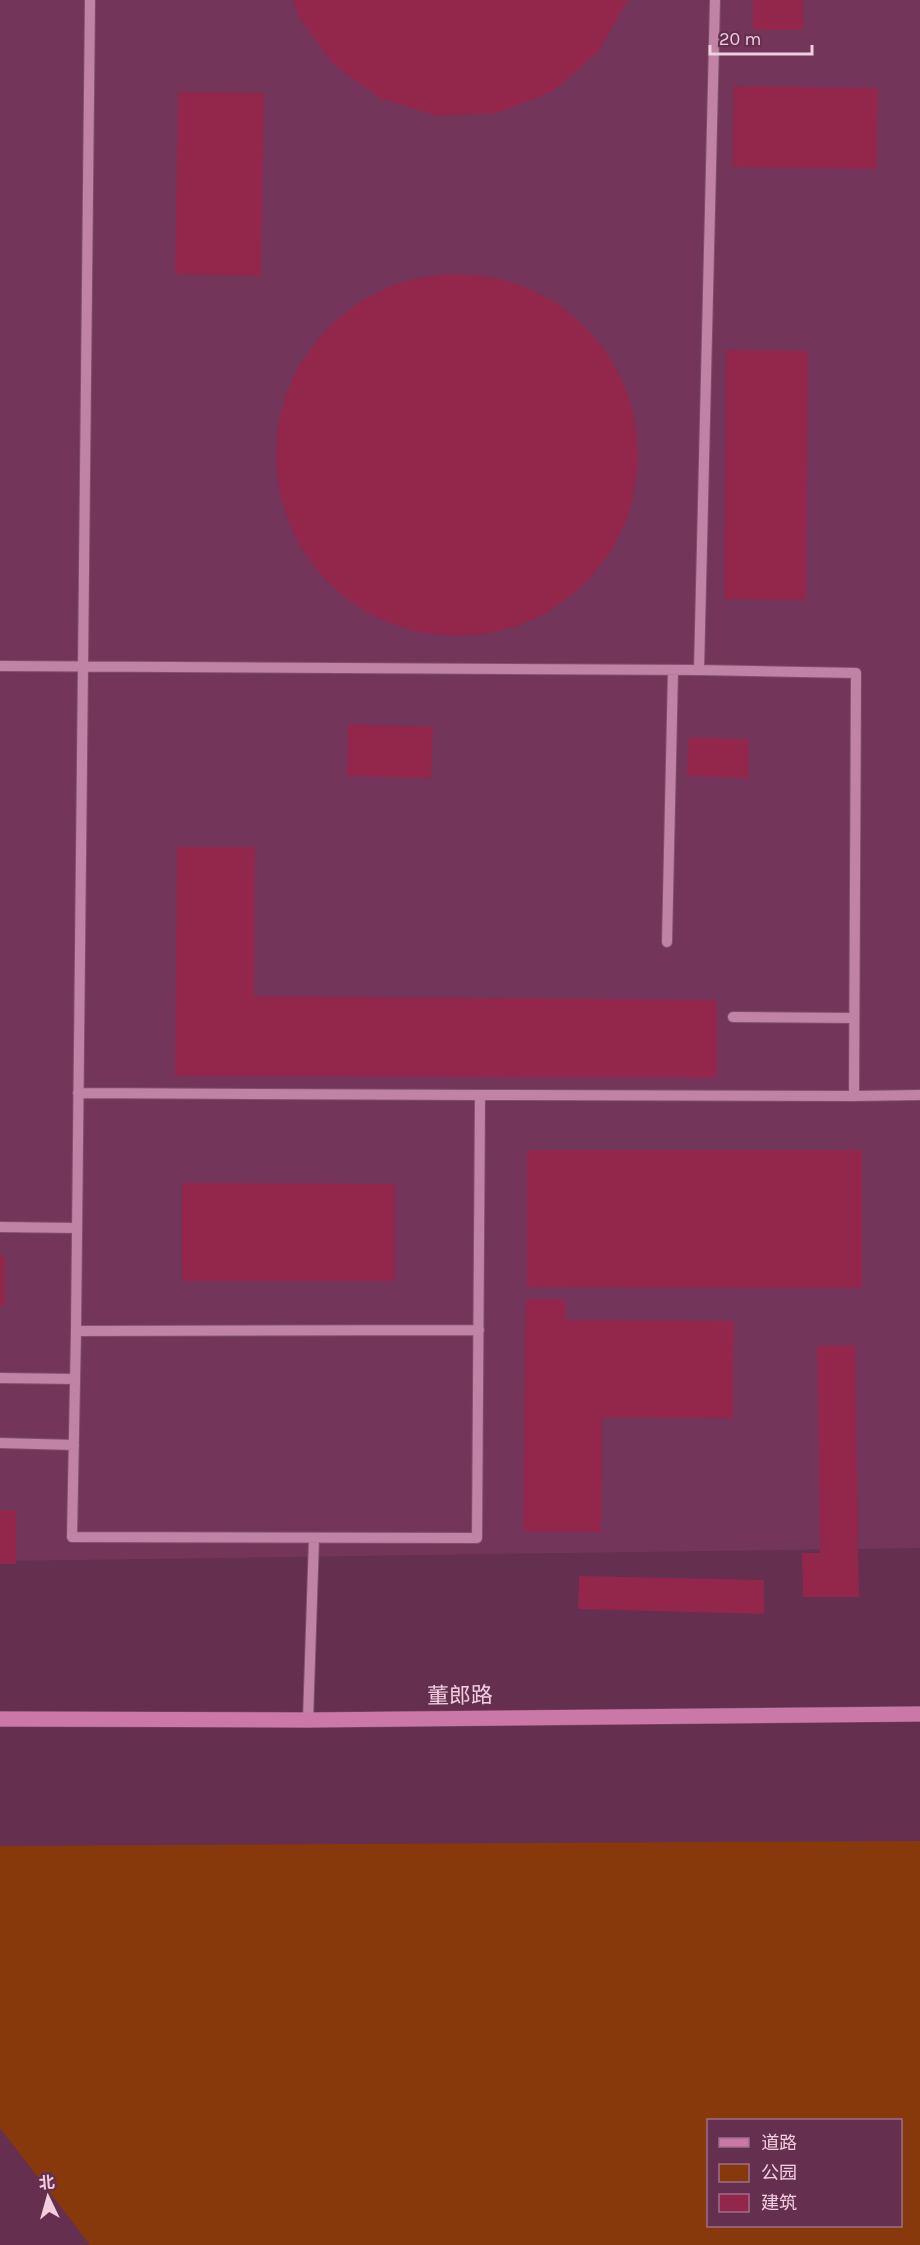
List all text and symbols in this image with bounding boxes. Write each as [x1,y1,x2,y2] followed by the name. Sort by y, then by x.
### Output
[710,18,812,56] scale bar
[719,28,761,50] text: 20 m
[427,1682,493,1710] street label: 董郎路
[707,2119,902,2227] legend
[761,2132,797,2154] text: 道路
[761,2162,797,2184] text: 公园
[18,2167,78,2227] north arrow
[38,2172,56,2193] text: 北
[761,2192,797,2214] text: 建筑

